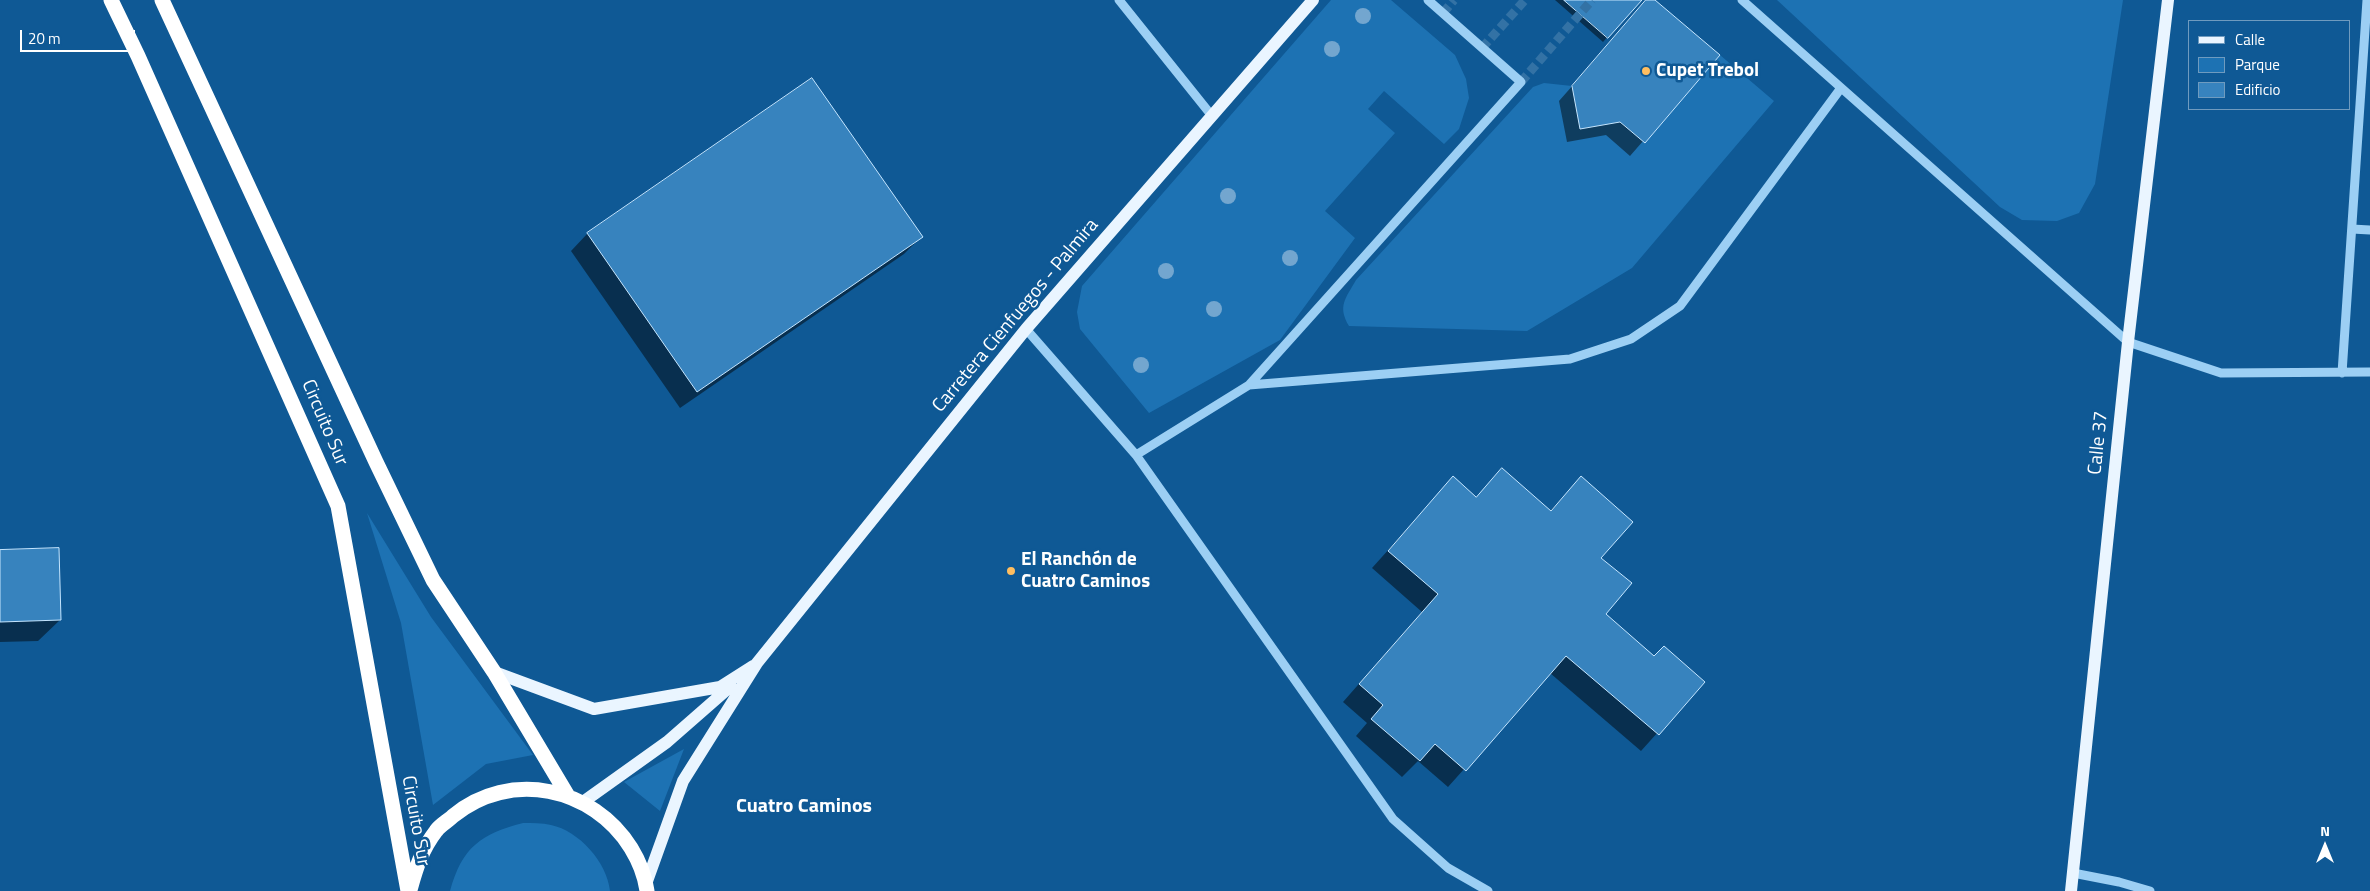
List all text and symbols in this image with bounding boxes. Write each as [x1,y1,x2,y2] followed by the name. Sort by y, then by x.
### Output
[22,20,138,52] scale bar
[2188,20,2350,110] legend
[28,27,61,50] text: 20 m
[2235,28,2265,51] text: Calle
[2235,53,2280,76] text: Parque
[1656,60,1759,82] place label: Cupet Trebol
[1640,65,1652,77] marker: Cupet Trebol
[2235,78,2280,101] text: Edificio
[928,215,1104,417] street label: Carretera Cienfuegos - Palmira
[296,377,352,469] street label: Circuito Sur
[2084,410,2114,476] street label: Calle 37
[1021,549,1150,593] place label: El Ranchón de Cuatro Caminos
[1005,565,1017,577] marker: El Ranchón de Cuatro Caminos
[396,774,434,868] street label: Circuito Sur
[736,795,872,819] district label: Cuatro Caminos
[2320,820,2330,841] text: N
[2300,821,2350,871] north arrow

